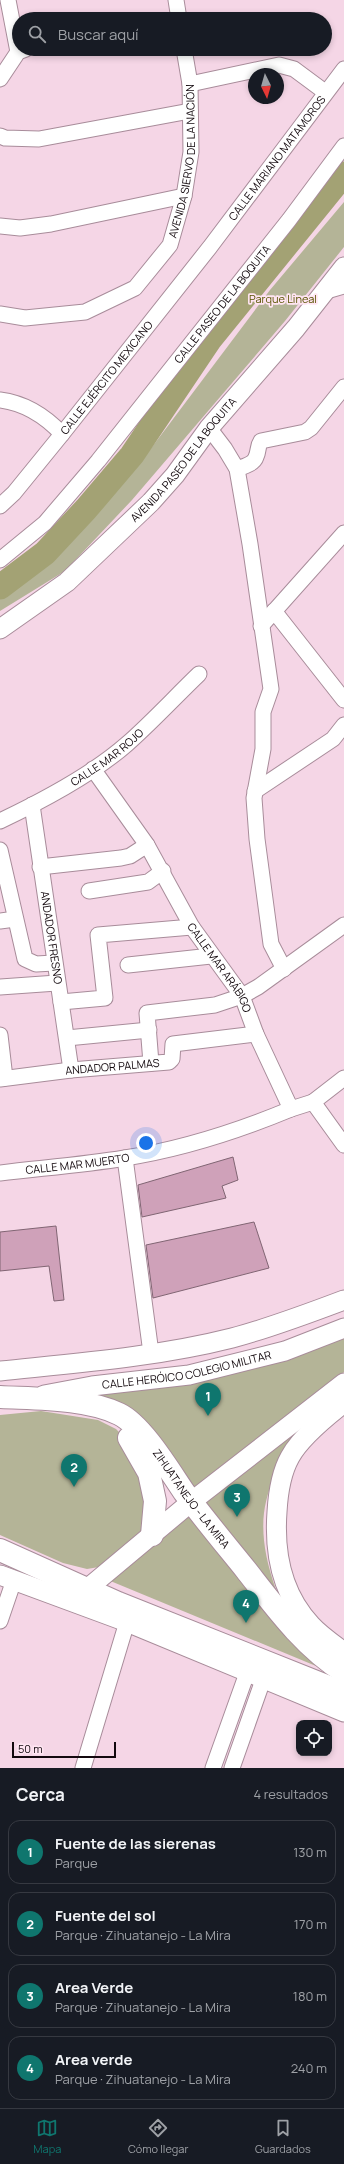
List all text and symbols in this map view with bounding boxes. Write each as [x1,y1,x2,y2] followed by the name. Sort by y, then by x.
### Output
[12,12,332,56] search box
[26,23,48,45] icon: search
[58,24,139,45] text: Buscar aquí
[248,68,284,104] north arrow
[164,84,198,240] street label: AVENIDA SIERVO DE LA NACIÓN
[225,92,329,223] street label: CALLE MARIANO MATAMOROS
[170,241,274,366] street label: CALLE PASEO DE LA BOQUITA
[249,291,317,306] park label: Parque Lineal
[57,317,156,437] street label: CALLE EJÉRCITO MEXICANO
[127,394,239,525] street label: AVENIDA PASEO DE LA BOQUITA
[68,725,147,789] street label: CALLE MAR ROJO
[38,890,66,985] street label: ANDADOR FRESNO
[184,919,255,1014] street label: CALLE MAR ARÁBIGO
[64,1055,160,1078] street label: ANDADOR PALMAS
[136,1133,156,1153] your location
[25,1149,130,1177] street label: CALLE MAR MUERTO
[101,1347,273,1392] street label: CALLE HERÓICO COLEGIO MILITAR
[195,1383,221,1416] pin: 1
[150,1446,233,1551] street label: ZIHUATANEJO - LA MIRA
[61,1454,87,1487] pin: 2
[224,1484,250,1517] pin: 3
[233,1590,259,1623] pin: 4
[296,1720,332,1756] map controls
[296,1720,332,1756] button: locate
[12,1740,116,1759] scale bar
[18,1741,43,1756] text: 50 m
[16,1783,65,1806] text: Cerca
[253,1785,328,1803] text: 4 resultados
[55,1833,216,1854] text: Fuente de las sierenas
[27,1843,33,1861] text: 1
[293,1843,327,1861] text: 130 m
[55,1854,97,1872] text: Parque
[55,1905,156,1926] text: Fuente del sol
[26,1915,34,1933] text: 2
[294,1915,327,1933] text: 170 m
[55,1926,231,1944] text: Parque · Zihuatanejo - La Mira
[55,1977,133,1998] text: Area Verde
[26,1987,34,2005] text: 3
[293,1987,327,2005] text: 180 m
[55,1998,231,2016] text: Parque · Zihuatanejo - La Mira
[55,2049,133,2070] text: Area verde
[26,2059,34,2077] text: 4
[291,2059,327,2077] text: 240 m
[55,2070,231,2088] text: Parque · Zihuatanejo - La Mira
[33,2117,61,2156] tab: Mapa
[128,2117,188,2156] tab: Cómo llegar
[255,2117,311,2156] tab: Guardados

